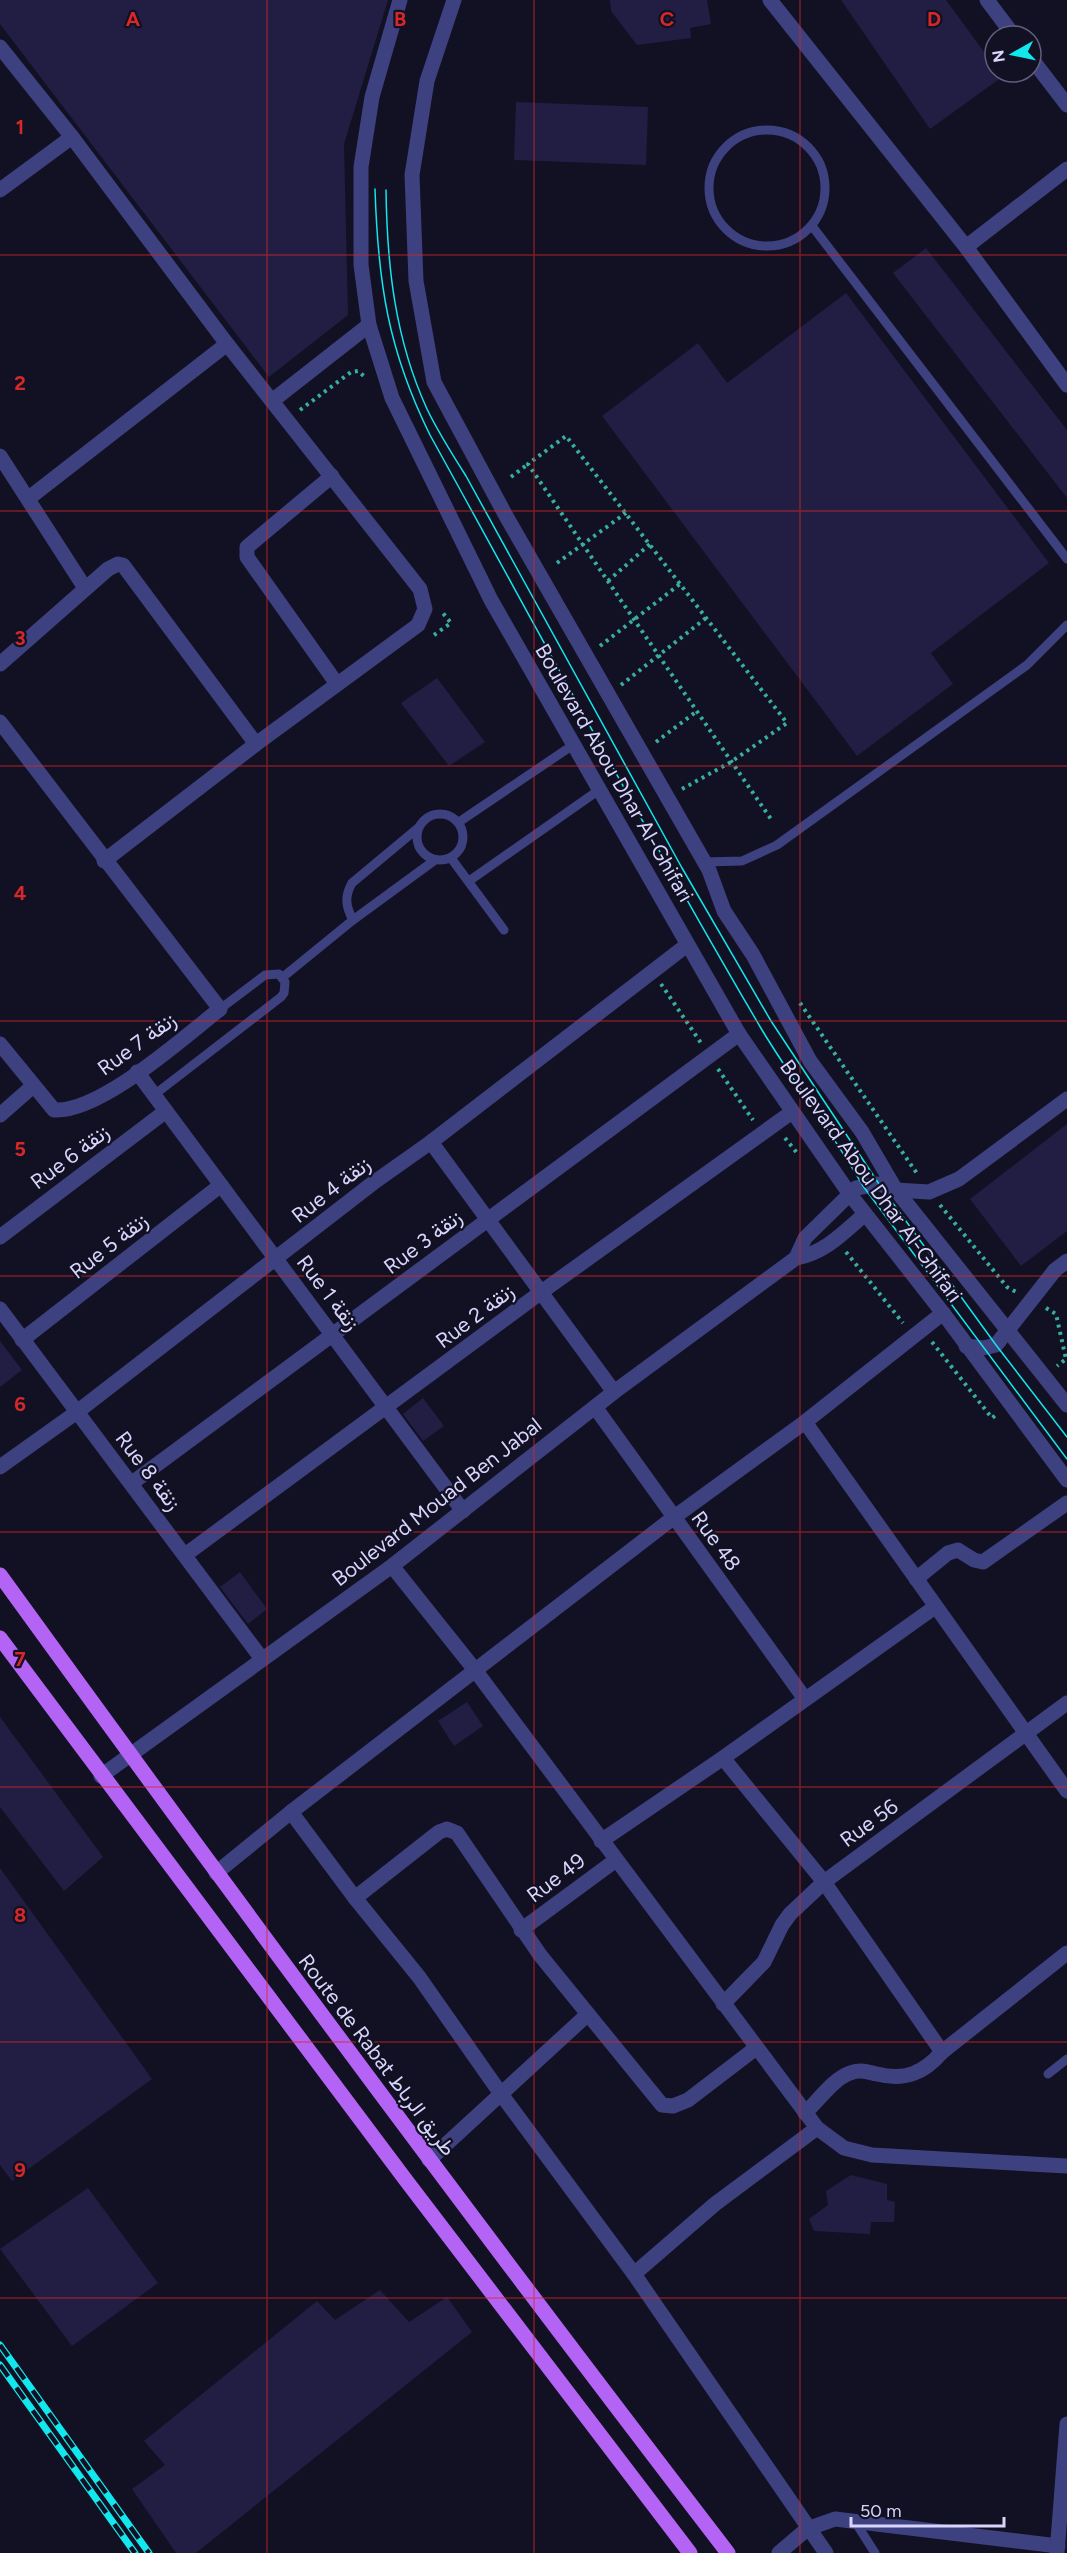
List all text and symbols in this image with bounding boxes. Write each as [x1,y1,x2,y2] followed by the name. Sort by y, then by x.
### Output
[126,7,141,31] text: A
[394,7,406,31] text: B
[660,7,674,31] text: C
[927,7,941,31] text: D
[983,24,1043,84] north arrow
[988,49,1009,64] text: N
[16,115,24,139] text: 1
[14,371,26,395] text: 2
[14,626,26,650] text: 3
[530,639,699,906] street label: Boulevard Abou Dhar Al-Ghifari
[14,881,27,905] text: 4
[93,1007,181,1081] street label: Rue 7 زنقة
[775,1055,968,1307] street label: Boulevard Abou Dhar Al-Ghifari
[26,1119,114,1195] street label: Rue 6 زنقة
[14,1137,26,1161] text: 5
[286,1151,376,1229] street label: Rue 4 زنقة
[379,1204,467,1280] street label: Rue 3 زنقة
[65,1207,153,1285] street label: Rue 5 زنقة
[291,1250,365,1336] street label: Rue 1 زنقة
[431,1278,519,1354] street label: Rue 2 زنقة
[14,1392,26,1416] text: 6
[327,1412,546,1591] street label: Boulevard Mouad Ben Jabal
[110,1426,186,1516] street label: Rue 8 زنقة
[686,1506,746,1575] street label: Rue 48
[14,1647,26,1671] text: 7
[835,1793,903,1852] street label: Rue 56
[522,1848,590,1908] street label: Rue 49
[14,1903,26,1927] text: 8
[293,1949,461,2161] street label: Route de Rabat طريق الرباط
[14,2158,26,2182] text: 9
[851,2490,1004,2528] scale bar
[860,2500,902,2522] text: 50 m

